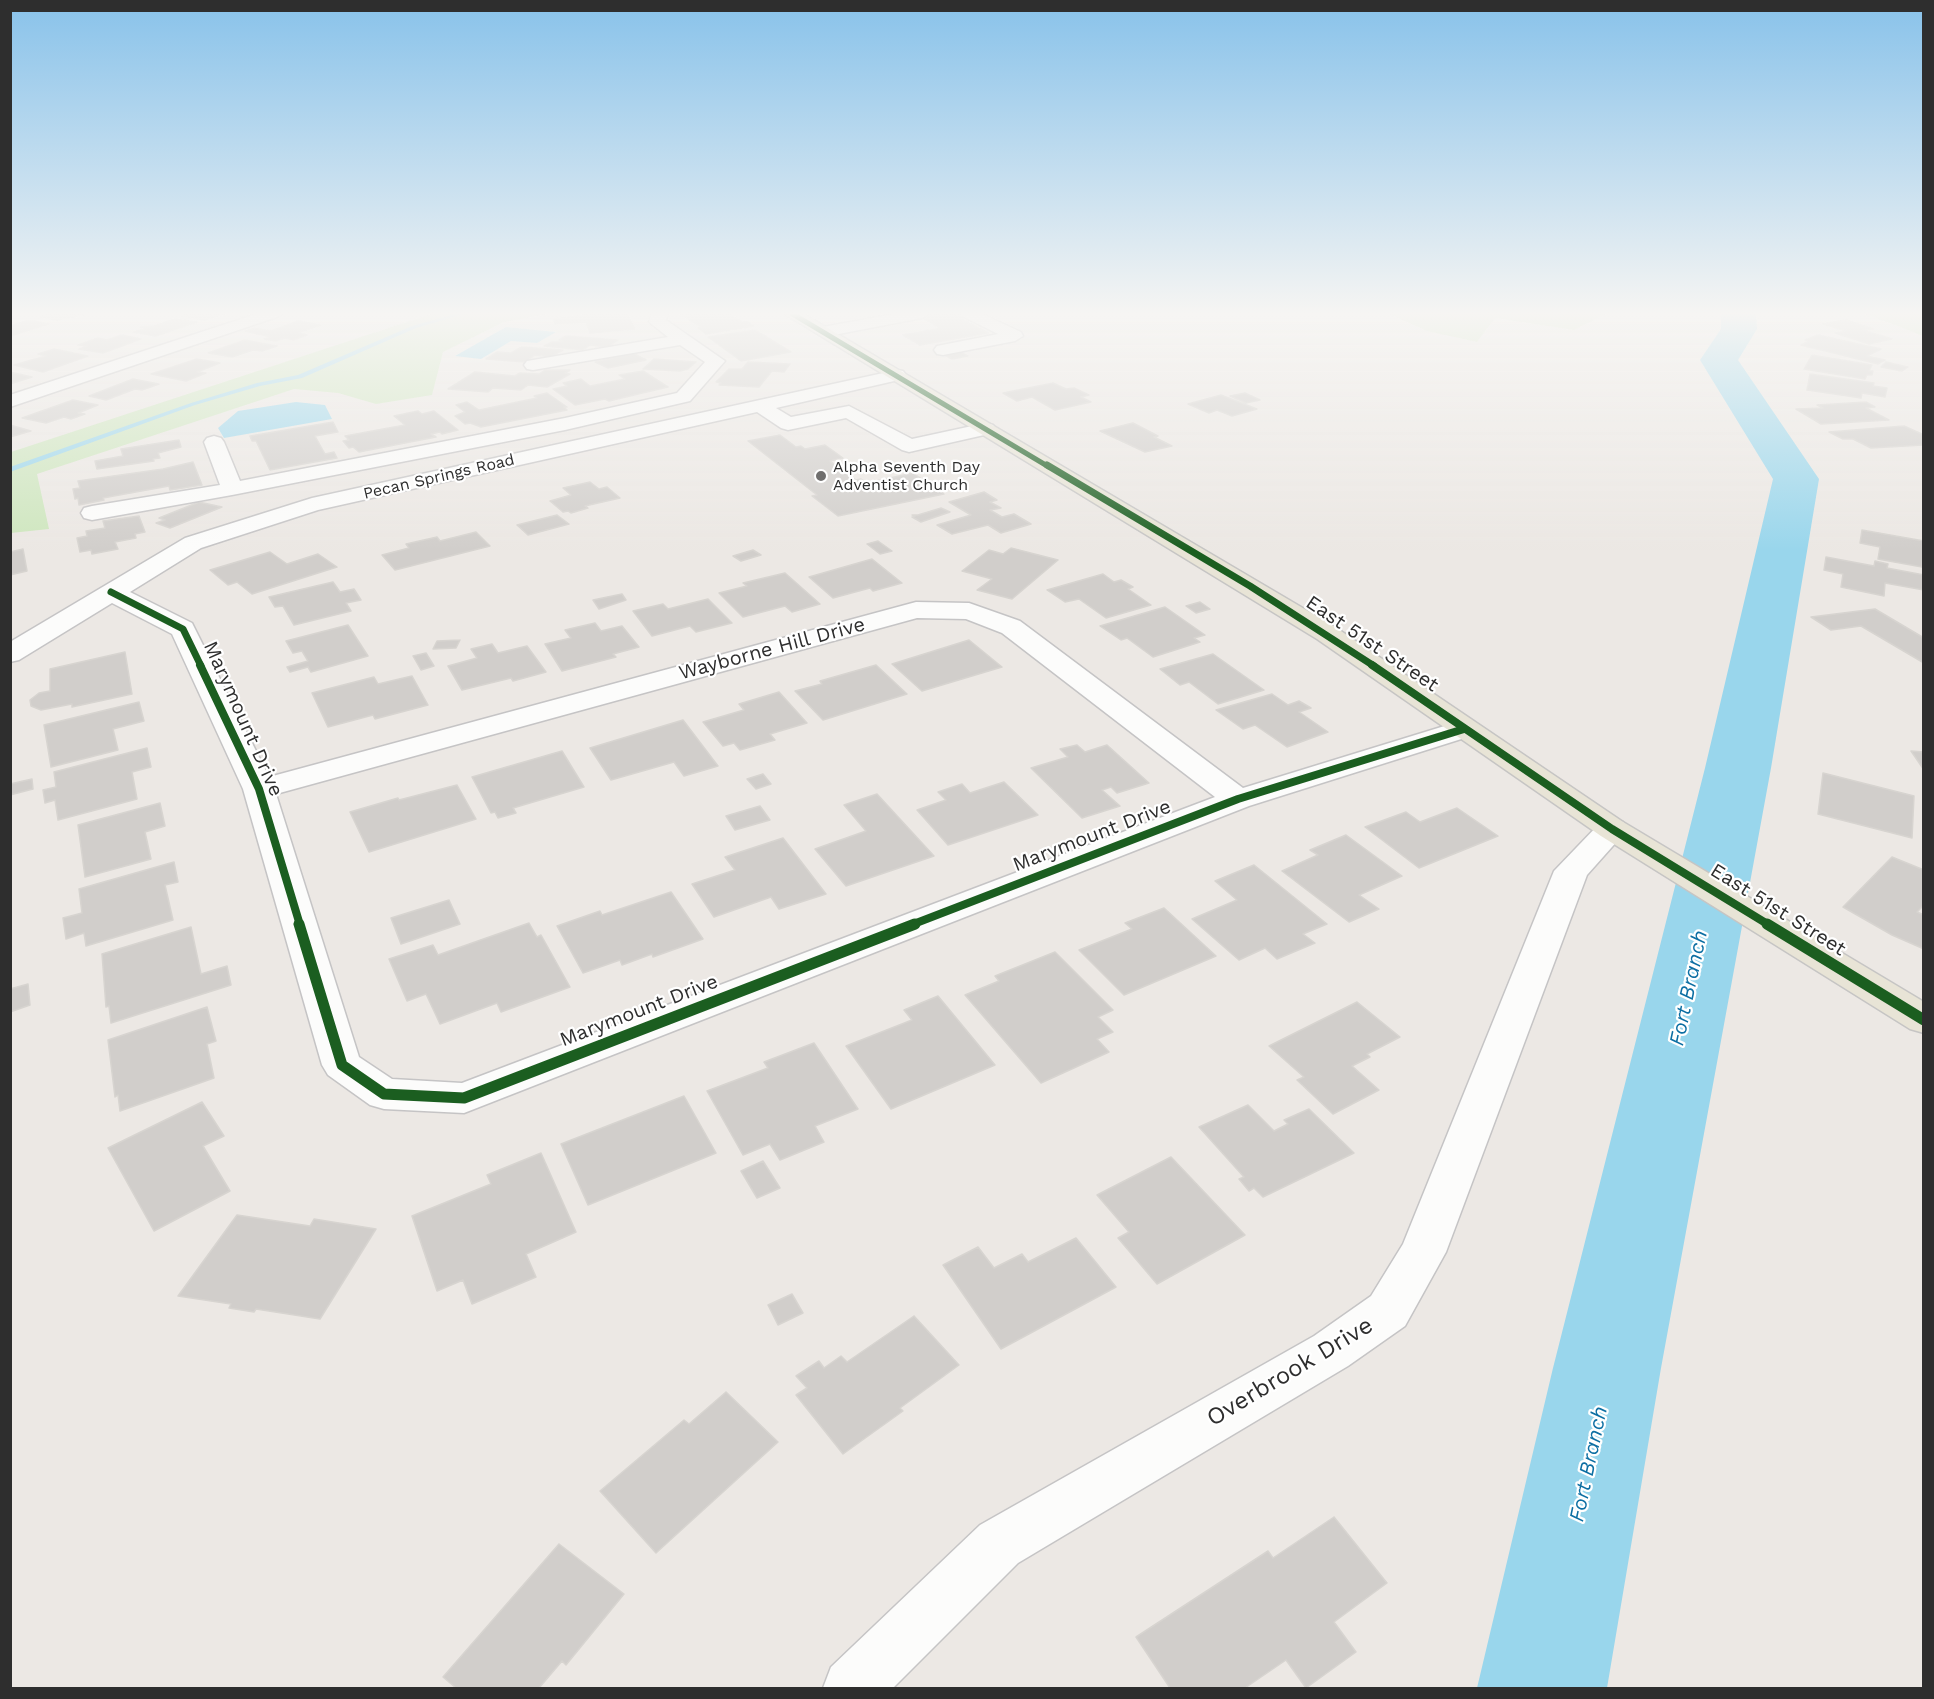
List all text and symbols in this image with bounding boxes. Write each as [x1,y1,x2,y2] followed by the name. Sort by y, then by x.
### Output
[362,450,516,504] street label: Pecan Springs Road
[833,457,980,495] place label: Alpha Seventh Day Adventist Church
[814,469,828,483] marker: Alpha Seventh Day Adventist Church
[1301,591,1443,697] street label: East 51st Street
[676,613,868,685] street label: Wayborne Hill Drive
[198,638,288,800] street label: Marymount Drive
[1010,795,1174,877] street label: Marymount Drive
[1706,859,1850,961] street label: East 51st Street
[1664,928,1714,1048] water label: Fort Branch
[557,970,721,1052] street label: Marymount Drive
[1202,1311,1378,1433] street label: Overbrook Drive
[1564,1404,1614,1524] water label: Fort Branch

